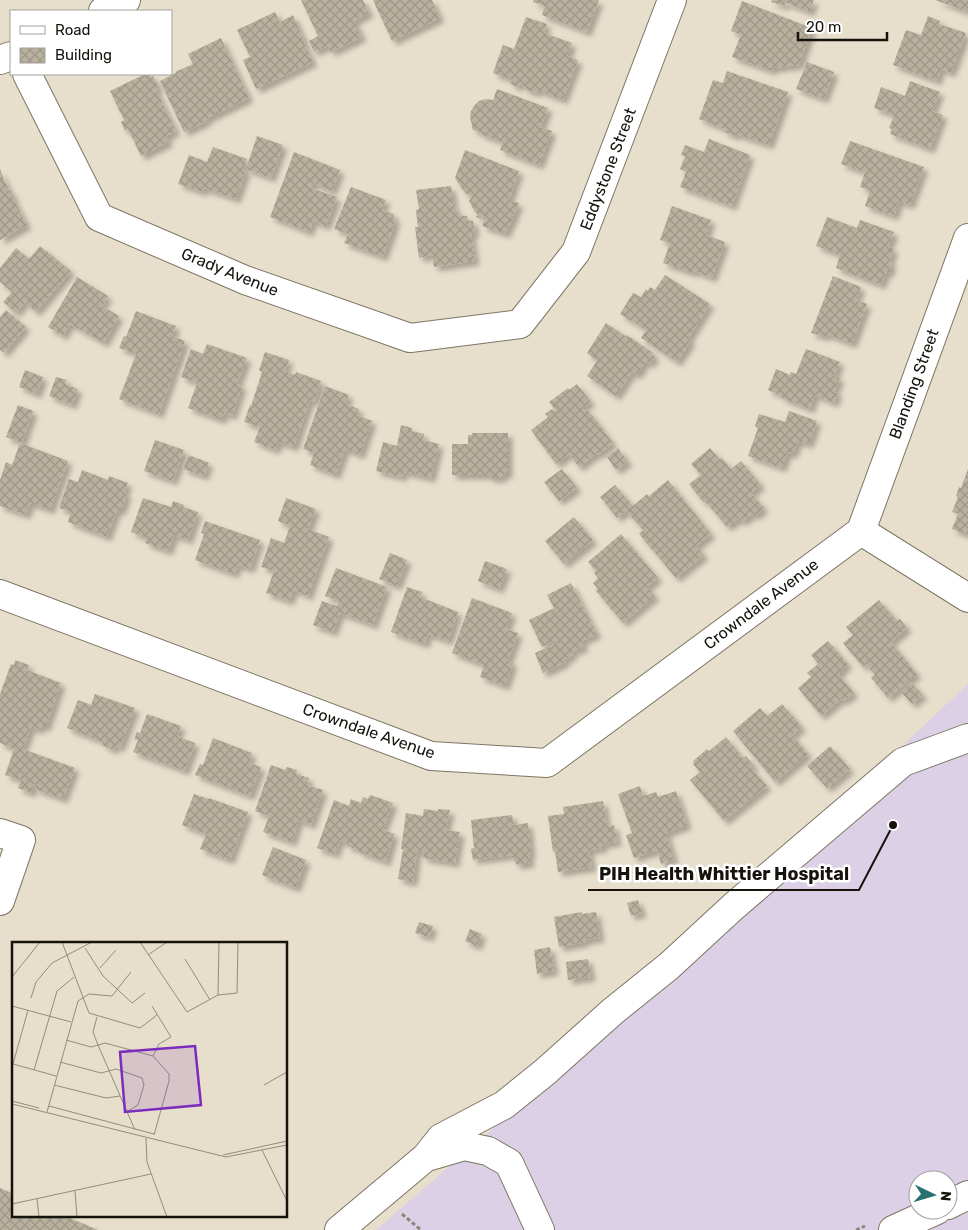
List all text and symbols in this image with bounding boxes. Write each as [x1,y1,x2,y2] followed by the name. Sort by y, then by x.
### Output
[10,10,172,75] legend
[798,10,887,42] scale bar
[806,18,841,36] text: 20 m
[55,21,91,39] text: Road
[55,46,112,64] text: Building
[576,105,640,233] street label: Eddystone Street
[179,244,281,300] street label: Grady Avenue
[885,326,943,442] street label: Blanding Street
[700,555,822,653] street label: Crowndale Avenue
[300,699,438,763] street label: Crowndale Avenue
[588,857,859,890] callout: PIH Health Whittier Hospital
[599,863,849,885] text: PIH Health Whittier Hospital
[12,942,288,1218] inset map
[908,1170,958,1220] north arrow
[937,1190,954,1202] text: N

